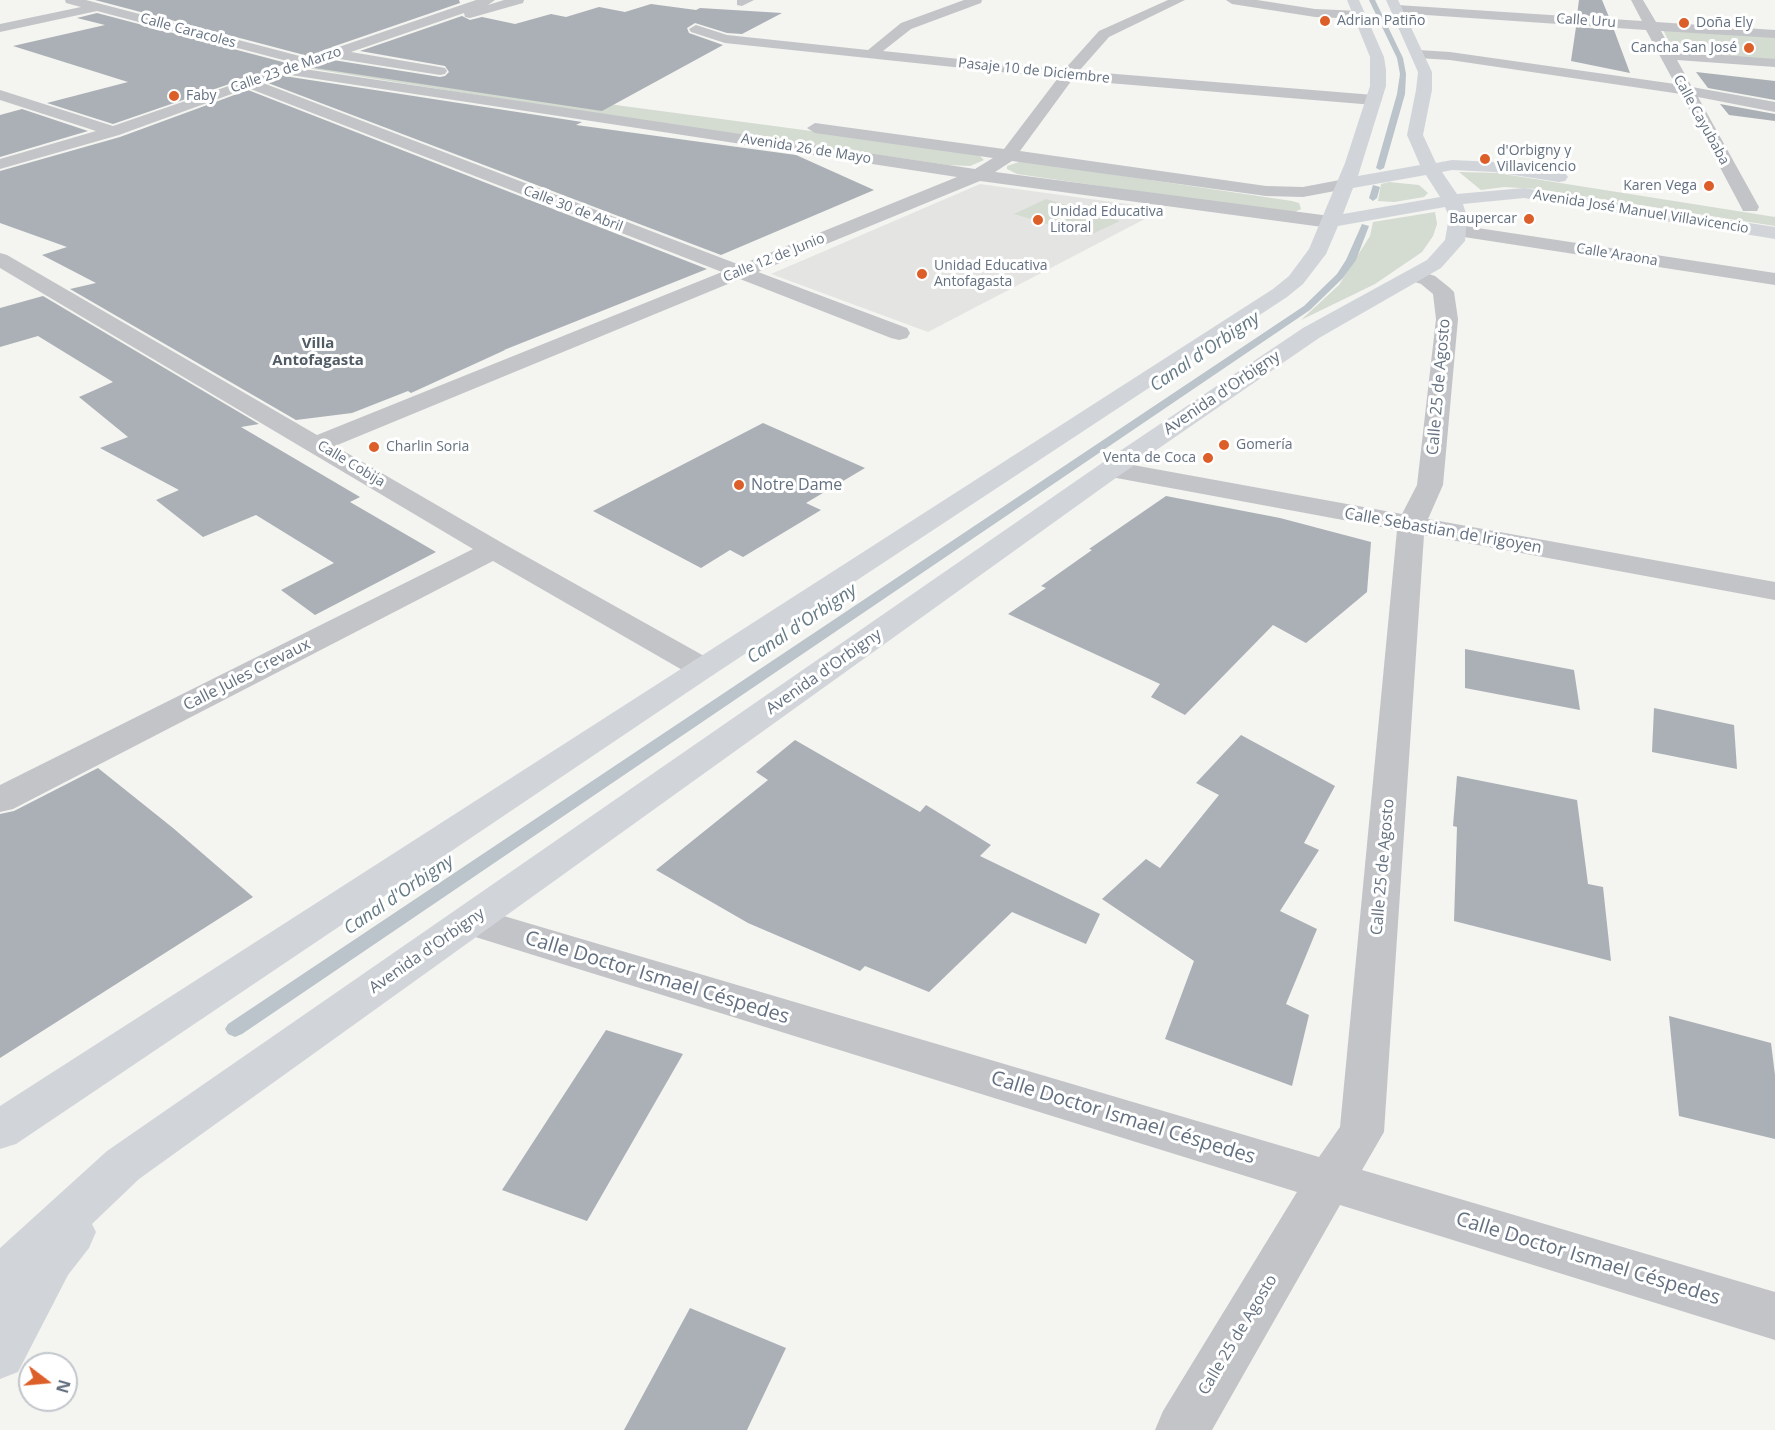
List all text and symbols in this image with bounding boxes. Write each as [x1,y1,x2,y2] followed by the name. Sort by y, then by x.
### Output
[138,10,238,52] street label: Calle Caracoles
[1556,11,1616,31] street label: Calle Uru
[1337,13,1425,29] place label: Adrian Patiño
[1318,14,1332,28] marker: Adrian Patiño
[1696,15,1753,31] place label: Doña Ely
[1677,16,1691,30] marker: Doña Ely
[1631,40,1737,56] place label: Cancha San José
[1742,41,1756,55] marker: Cancha San José
[228,43,344,97] street label: Calle 23 de Marzo
[957,55,1111,87] street label: Pasaje 10 de Diciembre
[1669,72,1733,168] street label: Calle Cayubaba
[186,88,217,104] place label: Faby
[167,89,181,103] marker: Faby
[740,130,872,168] street label: Avenida 26 de Mayo
[1497,143,1576,176] place label: d'Orbigny y Villavicencio
[1478,152,1492,166] marker: d'Orbigny y Villavicencio
[1623,178,1697,194] place label: Karen Vega
[1702,179,1716,193] marker: Karen Vega
[521,182,625,236] street label: Calle 30 de Abril
[1532,187,1750,237] street label: Avenida José Manuel Villavicencio
[1050,204,1164,237] place label: Unidad Educativa Litoral
[1449,211,1517,227] place label: Baupercar
[1522,212,1536,226] marker: Baupercar
[1031,213,1045,227] marker: Unidad Educativa Litoral
[721,230,827,286] street label: Calle 12 de Junio
[1575,240,1659,270] street label: Calle Araona
[934,258,1048,290] place label: Unidad Educativa Antofagasta
[915,267,929,281] marker: Unidad Educativa Antofagasta
[1146,307,1264,397] water label: Canal d'Orbigny
[1423,318,1455,456] street label: Calle 25 de Agosto
[272,335,364,370] district label: Villa Antofagasta
[1160,347,1284,439] street label: Avenida d'Orbigny
[314,437,388,491] street label: Calle Cobija
[1236,437,1292,453] place label: Gomería
[1217,438,1231,452] marker: Gomería
[386,439,469,455] place label: Charlin Soria
[367,440,381,454] marker: Charlin Soria
[1103,450,1196,466] place label: Venta de Coca
[1201,451,1215,465] marker: Venta de Coca
[751,475,842,495] place label: Notre Dame
[732,478,746,492] marker: Notre Dame
[1343,504,1543,558] street label: Calle Sebastian de Irigoyen
[743,579,861,669] water label: Canal d'Orbigny
[763,625,885,719] street label: Avenida d'Orbigny
[180,635,314,715] street label: Calle Jules Crevaux
[1367,798,1399,936] street label: Calle 25 de Agosto
[340,850,458,940] water label: Canal d'Orbigny
[366,904,488,998] street label: Avenida d'Orbigny
[522,926,792,1030] street label: Calle Doctor Ismael Céspedes
[988,1066,1258,1170] street label: Calle Doctor Ismael Céspedes
[1453,1207,1723,1311] street label: Calle Doctor Ismael Céspedes
[1195,1271,1281,1399] street label: Calle 25 de Agosto
[18,1352,78,1412] north arrow
[51,1377,76,1396] text: N

